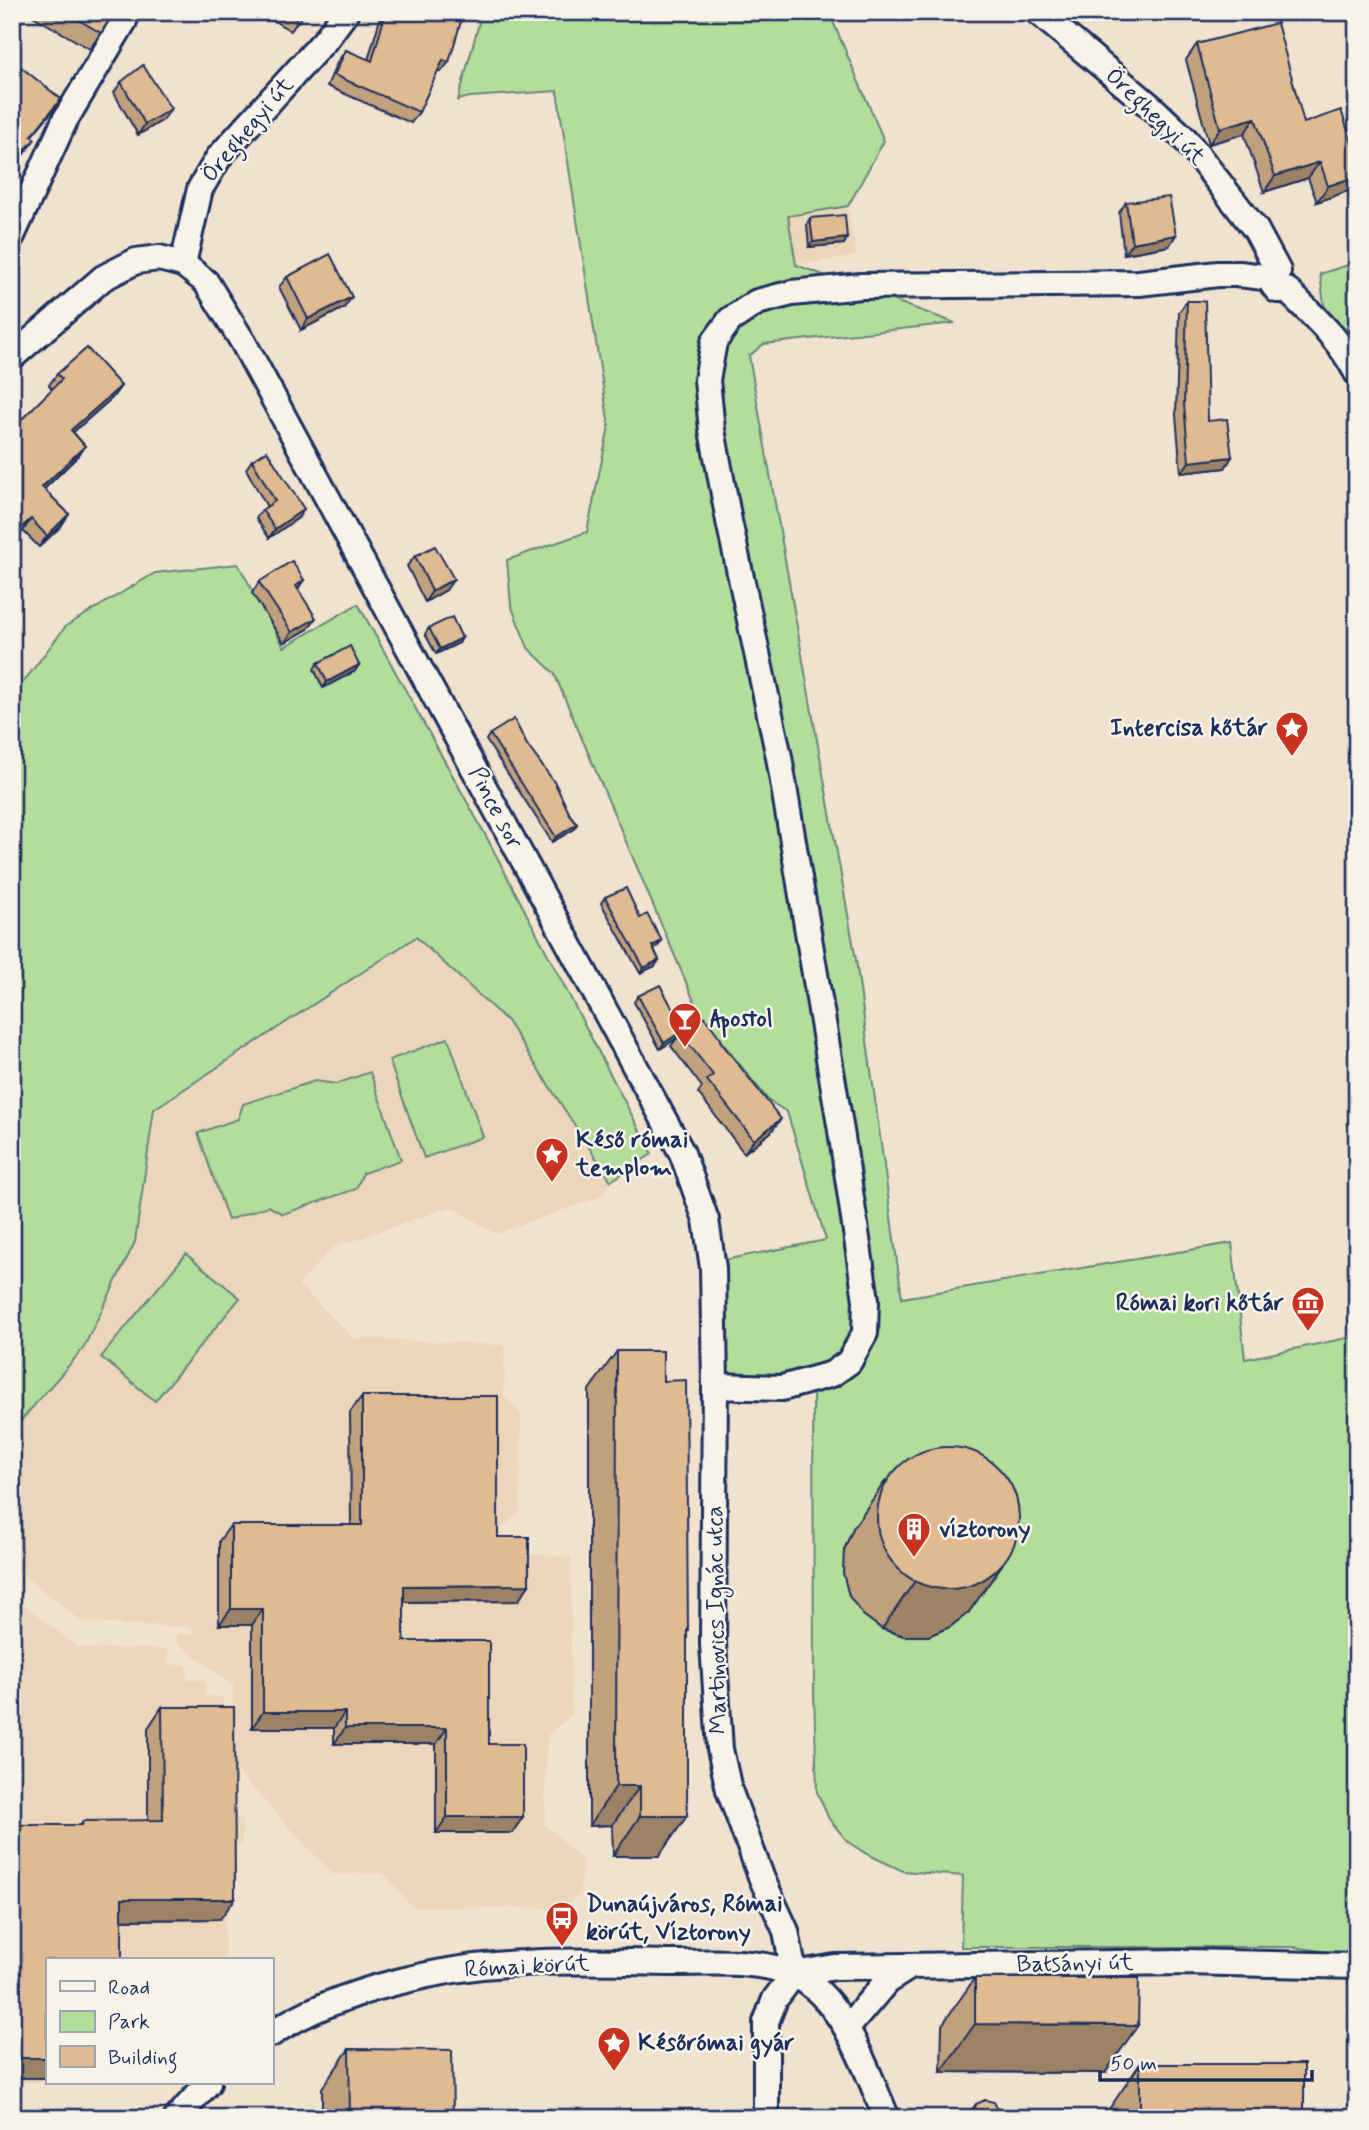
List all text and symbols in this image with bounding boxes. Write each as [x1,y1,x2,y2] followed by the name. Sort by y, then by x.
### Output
[1096,61,1212,175] street label: Öreghegyi út
[195,71,303,191] street label: Öreghegyi út
[1273,709,1311,758] place icon: Intercisa kőtár
[1110,713,1268,744] place label: Intercisa kőtár
[460,761,530,855] street label: Pince sor
[666,1000,704,1049] bar icon: Apostol
[710,1004,773,1038] place label: Apostol
[575,1125,688,1184] place label: Késő római templom
[533,1135,571,1184] place icon: Késő római templom
[1289,1284,1327,1333] museum icon: Római kori kőtár
[1116,1288,1284,1319] place label: Római kori kőtár
[700,1505,736,1735] street label: Martinovics Ignác utca
[895,1510,933,1559] building icon: víztorony
[939,1514,1031,1545] place label: víztorony
[586,1889,783,1948] place label: Dunaújváros, Római körút, Víztorony
[543,1899,581,1948] bus stop icon: Dunaújváros, Római körút, Víztorony
[1016,1947,1134,1981] street label: Batsányi út
[464,1948,590,1986] street label: Római körút
[46,1958,273,2084] legend
[108,1974,150,2002] text: Road
[108,2008,150,2036] text: Park
[595,2024,633,2073] place icon: Későrómai gyár
[638,2028,794,2060] place label: Későrómai gyár
[1100,2039,1311,2083] scale bar
[108,2044,178,2074] text: Building
[1110,2050,1157,2078] text: 50 m

